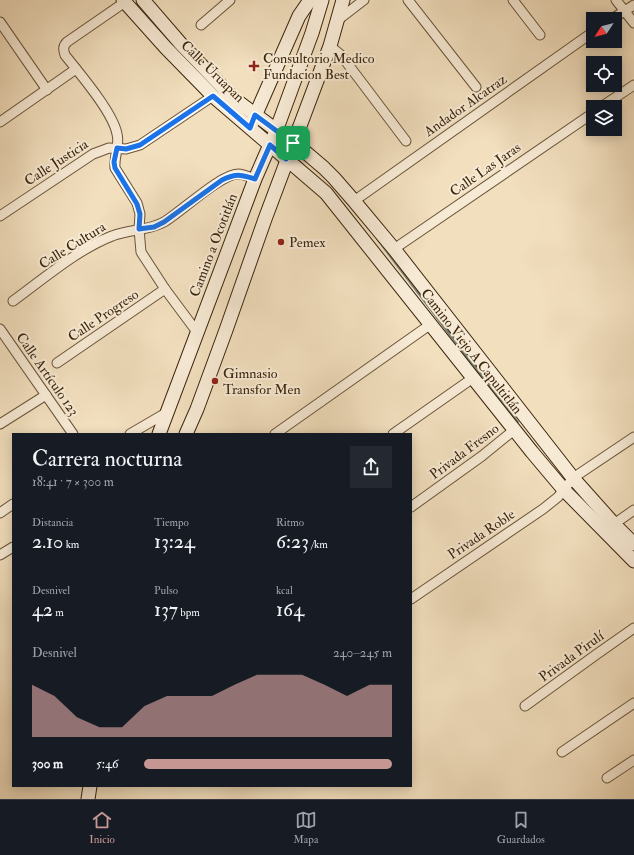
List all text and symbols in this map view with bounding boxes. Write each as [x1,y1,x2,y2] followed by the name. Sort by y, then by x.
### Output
[586,12,622,48] north arrow
[586,12,622,136] map controls
[177,37,248,107] street label: Calle Uruapan
[263,50,375,83] place label: Consultorio Medico Fundacion Best
[586,56,622,92] button: locate
[248,60,260,72] marker: Consultorio Medico Fundacion Best
[420,71,510,141] street label: Andador Alcatraz
[586,100,622,136] button: layers
[276,126,310,160] pin
[282,132,304,154] icon: arrive
[21,135,92,189] street label: Calle Justicia
[447,139,524,200] street label: Calle Las Jaras
[186,191,241,299] street label: Camino a Ocotitlán
[36,218,109,273] street label: Calle Cultura
[289,234,326,251] place label: Pemex
[276,237,286,247] marker: Pemex
[65,285,142,345] street label: Calle Progreso
[417,285,526,418] street label: Camino Viejo A Capultitlán
[13,329,83,419] street label: Calle Artículo 123
[223,365,301,398] place label: Gimnasio Transfor Men
[210,376,220,386] marker: Gimnasio Transfor Men
[426,420,503,483] street label: Privada Fresno
[32,445,182,473] text: Carrera nocturna
[350,446,392,488] button: share
[32,474,114,490] text: 18:41 · 7 × 300 m
[445,506,518,563] street label: Privada Roble
[32,516,73,529] text: Distancia
[154,516,189,529] text: Tiempo
[276,516,304,529] text: Ritmo
[32,529,63,554] text: 2.10
[154,529,195,554] text: 13:24
[276,529,309,554] text: 6:23
[63,538,79,551] text: km
[309,538,328,551] text: /km
[32,584,70,597] text: Desnivel
[154,584,178,597] text: Pulso
[276,584,293,597] text: kcal
[32,597,53,622] text: 42
[154,597,178,622] text: 137
[276,597,304,622] text: 164
[53,606,64,619] text: m
[178,606,200,619] text: bpm
[536,626,608,686] street label: Privada Pirulí
[32,645,77,661] text: Desnivel
[333,645,392,661] text: 240–245 m
[32,756,63,772] text: 300 m
[96,756,119,772] text: 5:46
[89,809,115,846] tab: Inicio
[293,809,318,846] tab: Mapa
[497,809,545,846] tab: Guardados

